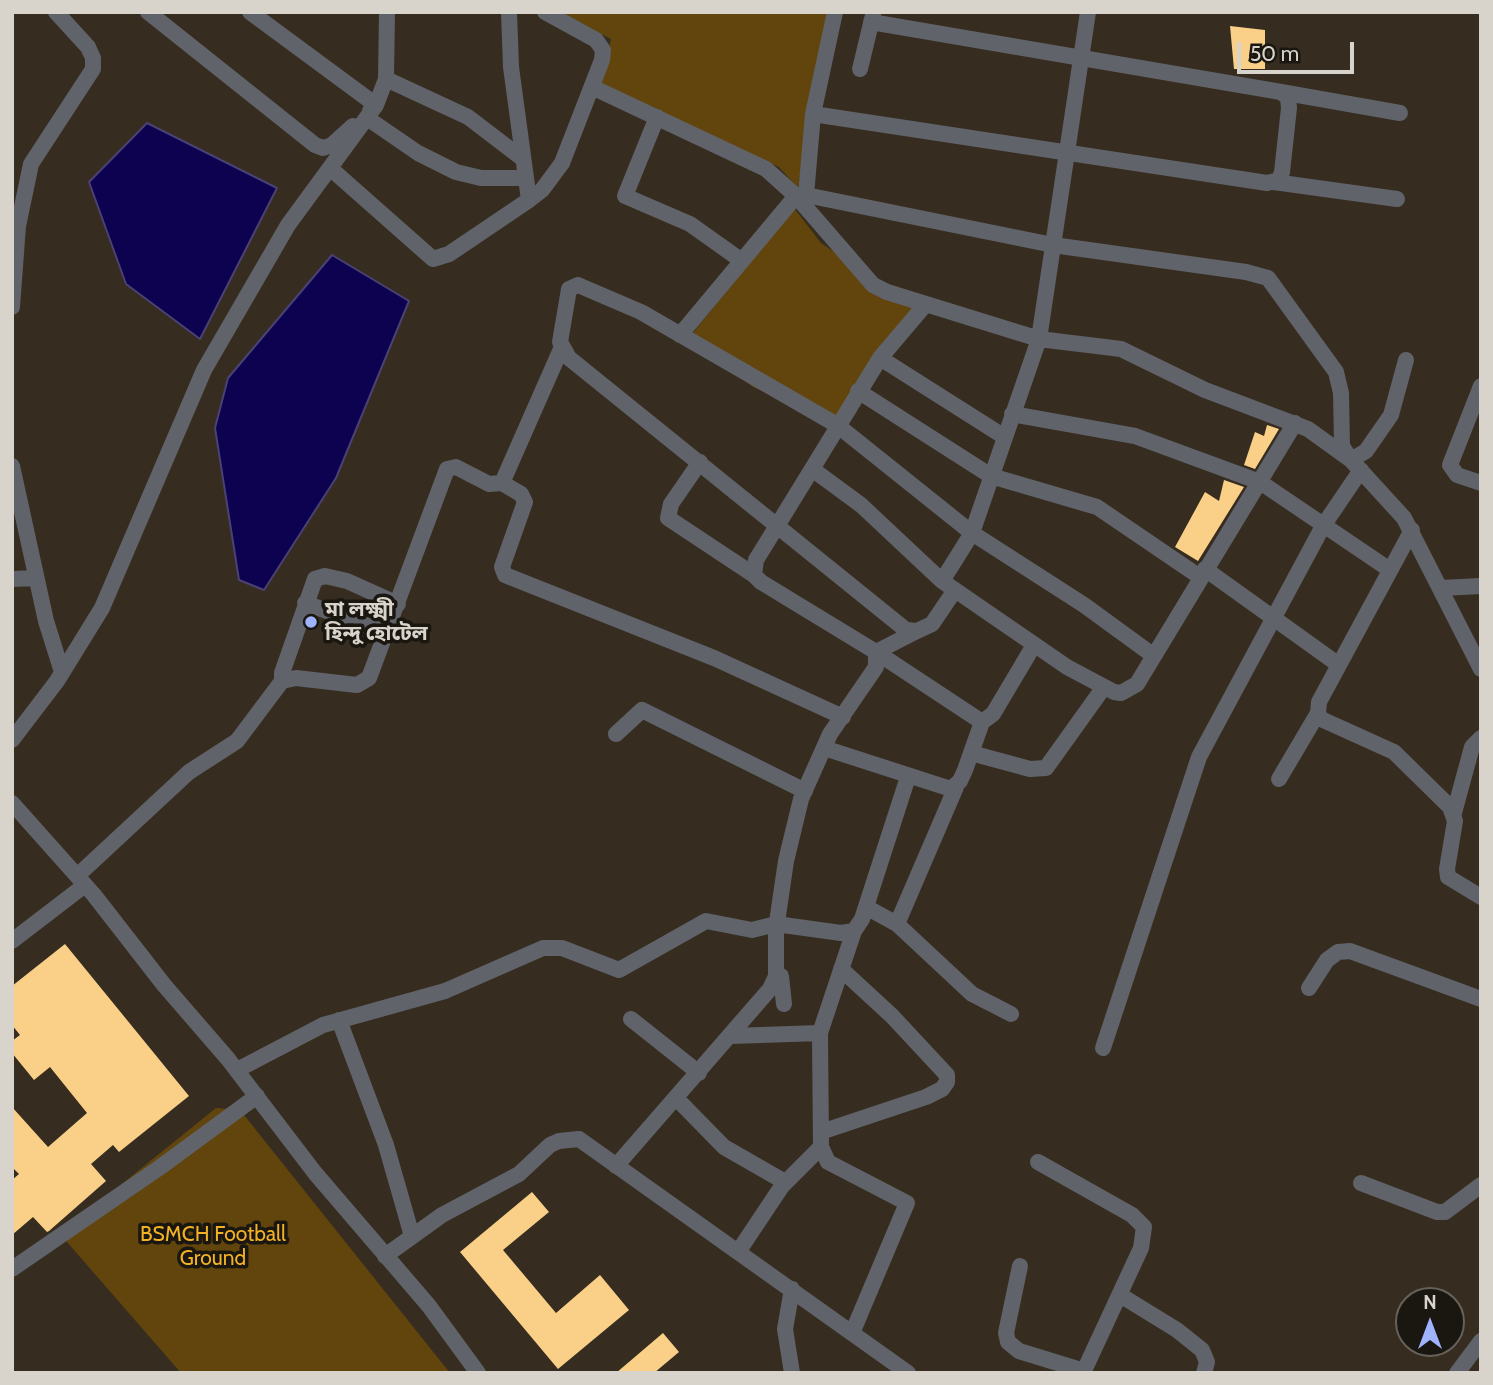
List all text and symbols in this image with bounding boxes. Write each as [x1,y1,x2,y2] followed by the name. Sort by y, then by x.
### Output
[1241,28,1358,72] scale bar
[1250,41,1299,66] text: 50 m
[325,597,428,647] place label: মা লক্ষ্মী হিন্দু হোটেল
[303,614,319,630] marker: মা লক্ষ্মী হিন্দু হোটেল
[140,1222,286,1272] park label: BSMCH Football Ground
[1395,1287,1465,1357] north arrow
[1423,1291,1437,1314] text: N

